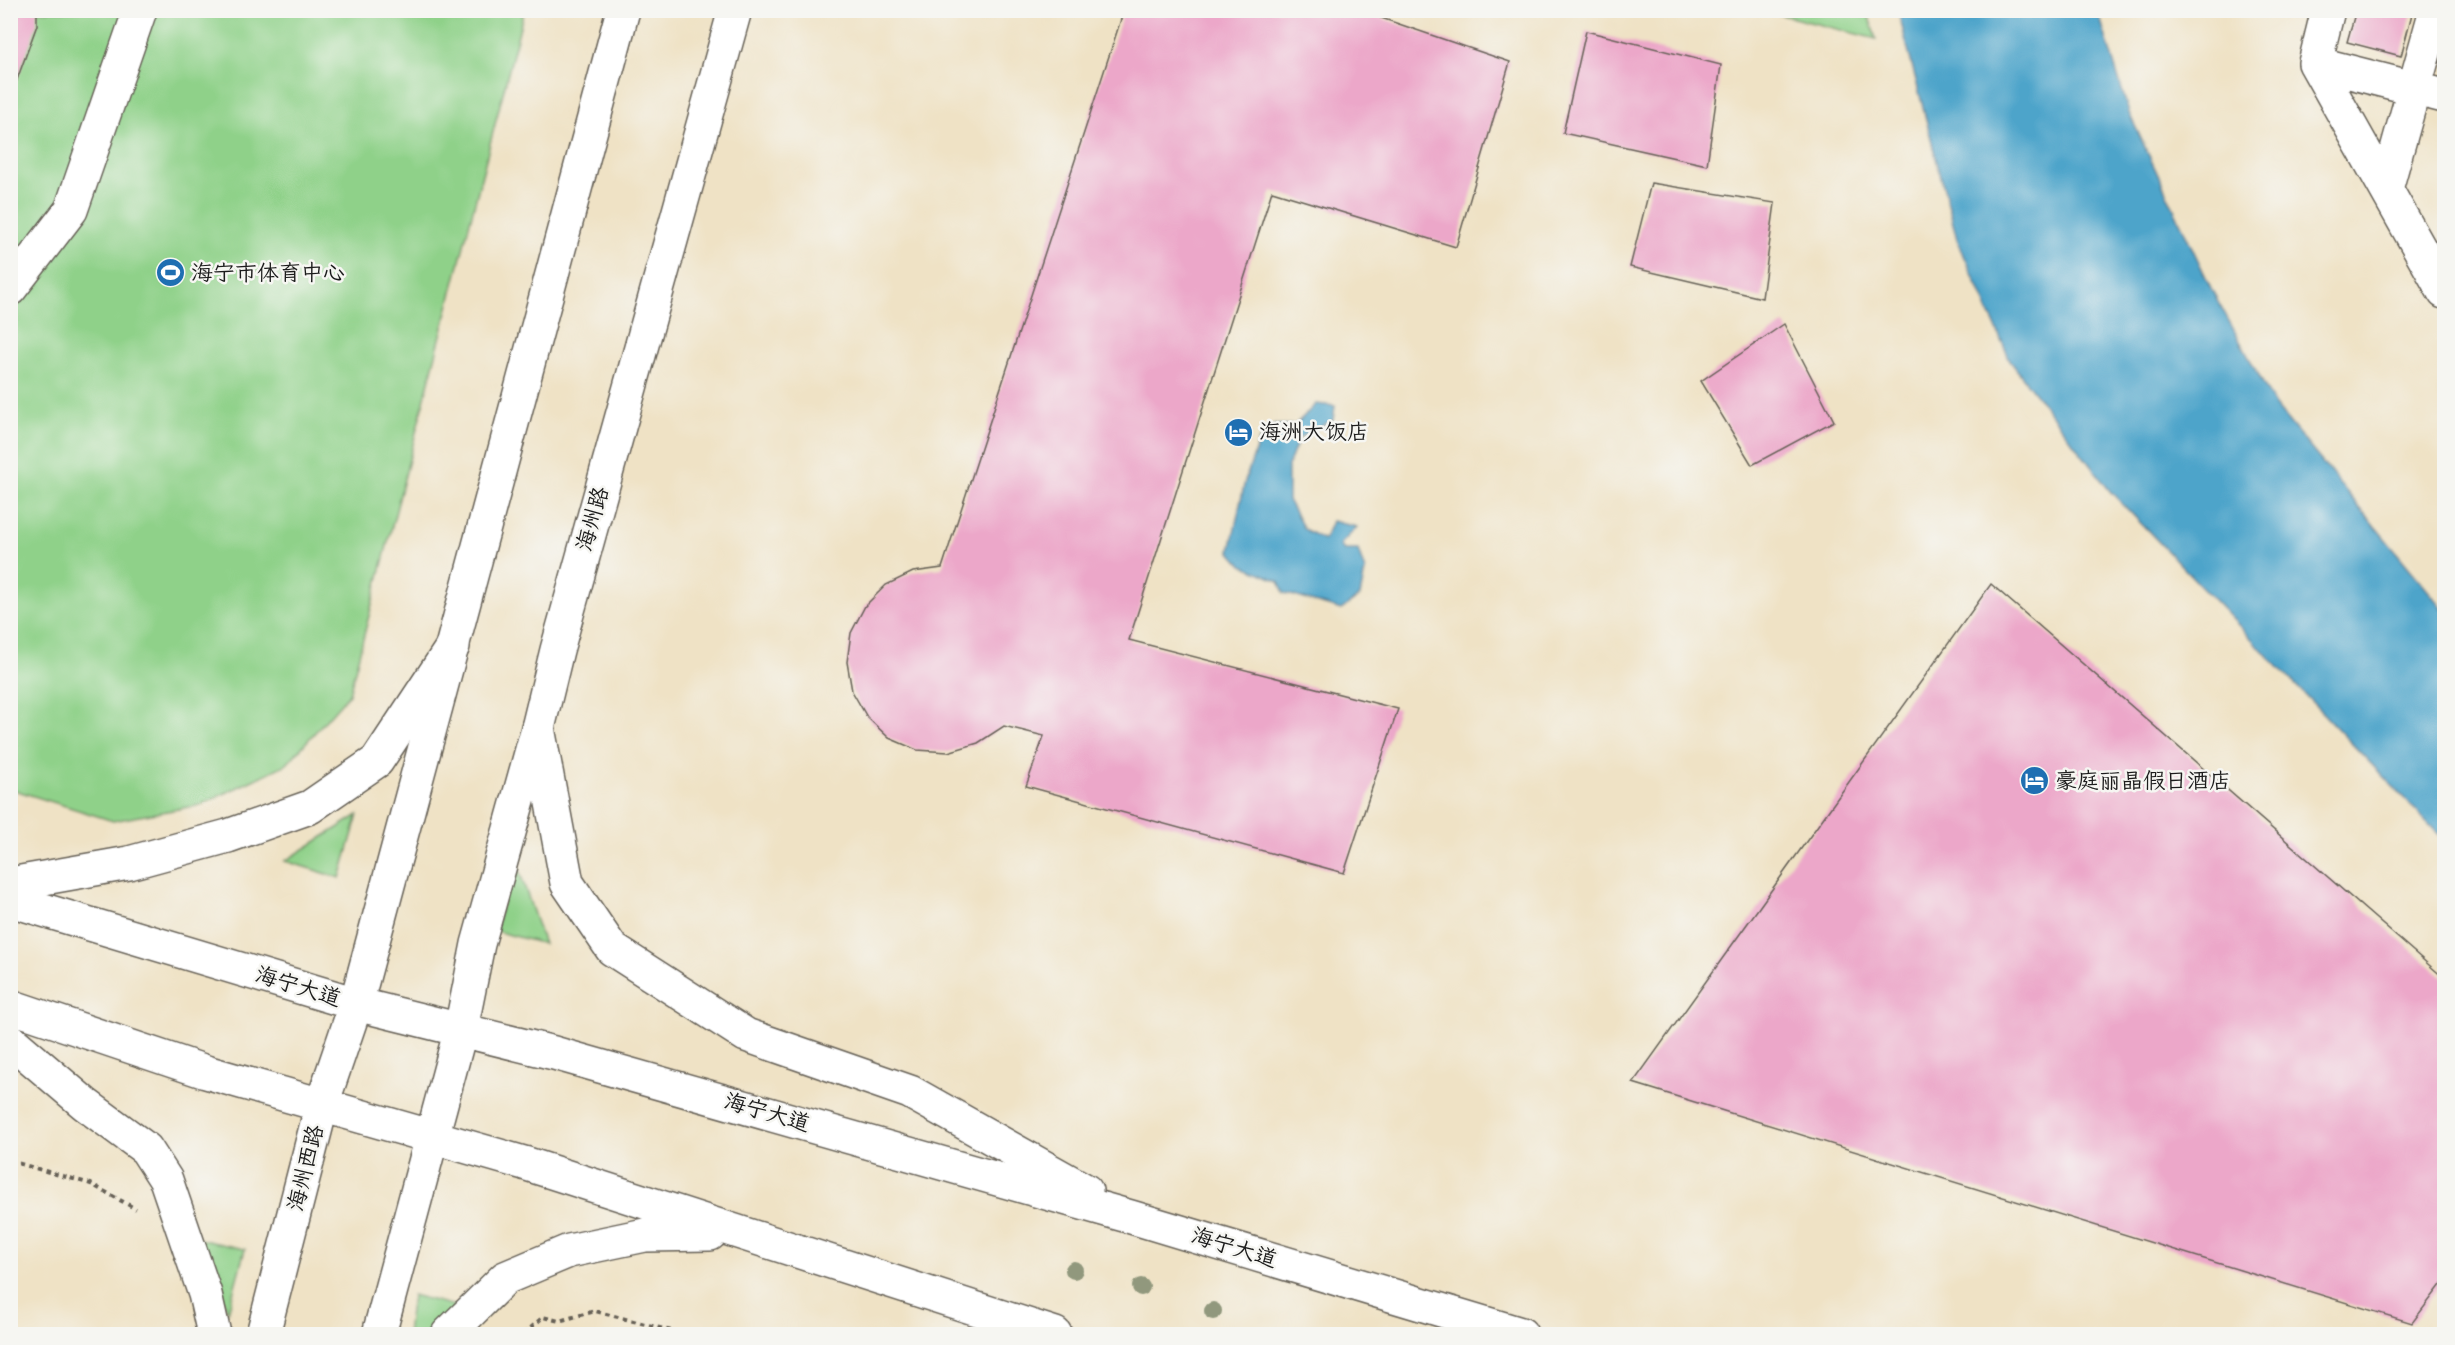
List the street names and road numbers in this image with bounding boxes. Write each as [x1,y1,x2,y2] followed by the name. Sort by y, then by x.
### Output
[569,483,617,555] street label: 海州路
[251,959,345,1015] street label: 海宁大道
[720,1086,814,1140] street label: 海宁大道
[280,1122,332,1214] street label: 海州西路
[1187,1220,1281,1276] street label: 海宁大道

